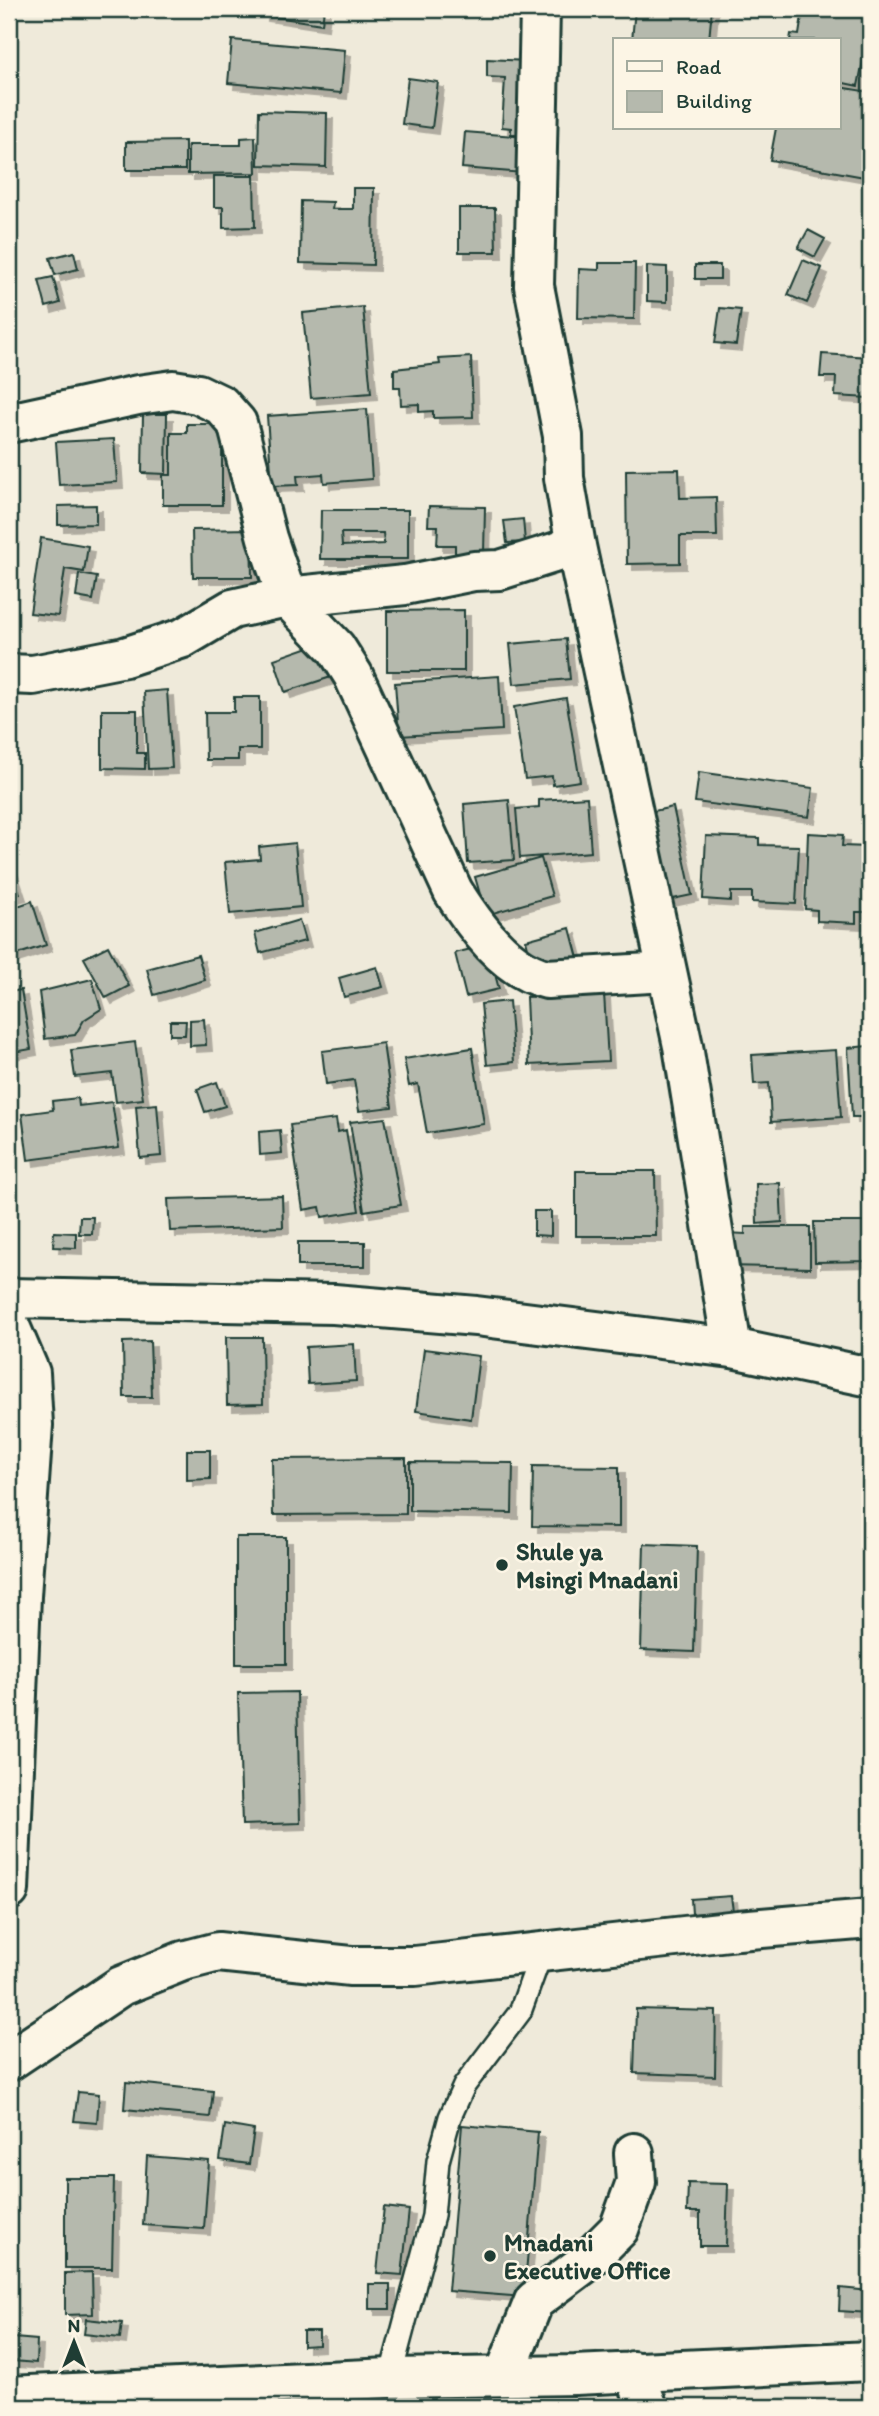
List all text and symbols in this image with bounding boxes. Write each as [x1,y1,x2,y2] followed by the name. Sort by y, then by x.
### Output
[613,38,840,130] legend
[676,54,722,79] text: Road
[676,88,752,113] text: Building
[516,1537,678,1595] place label: Shule ya Msingi Mnadani
[494,1557,510,1573] marker: Shule ya Msingi Mnadani
[504,2228,671,2285] place label: Mnadani Executive Office
[482,2248,498,2264] marker: Mnadani Executive Office
[38,2308,108,2378] north arrow
[68,2314,80,2337] text: N

